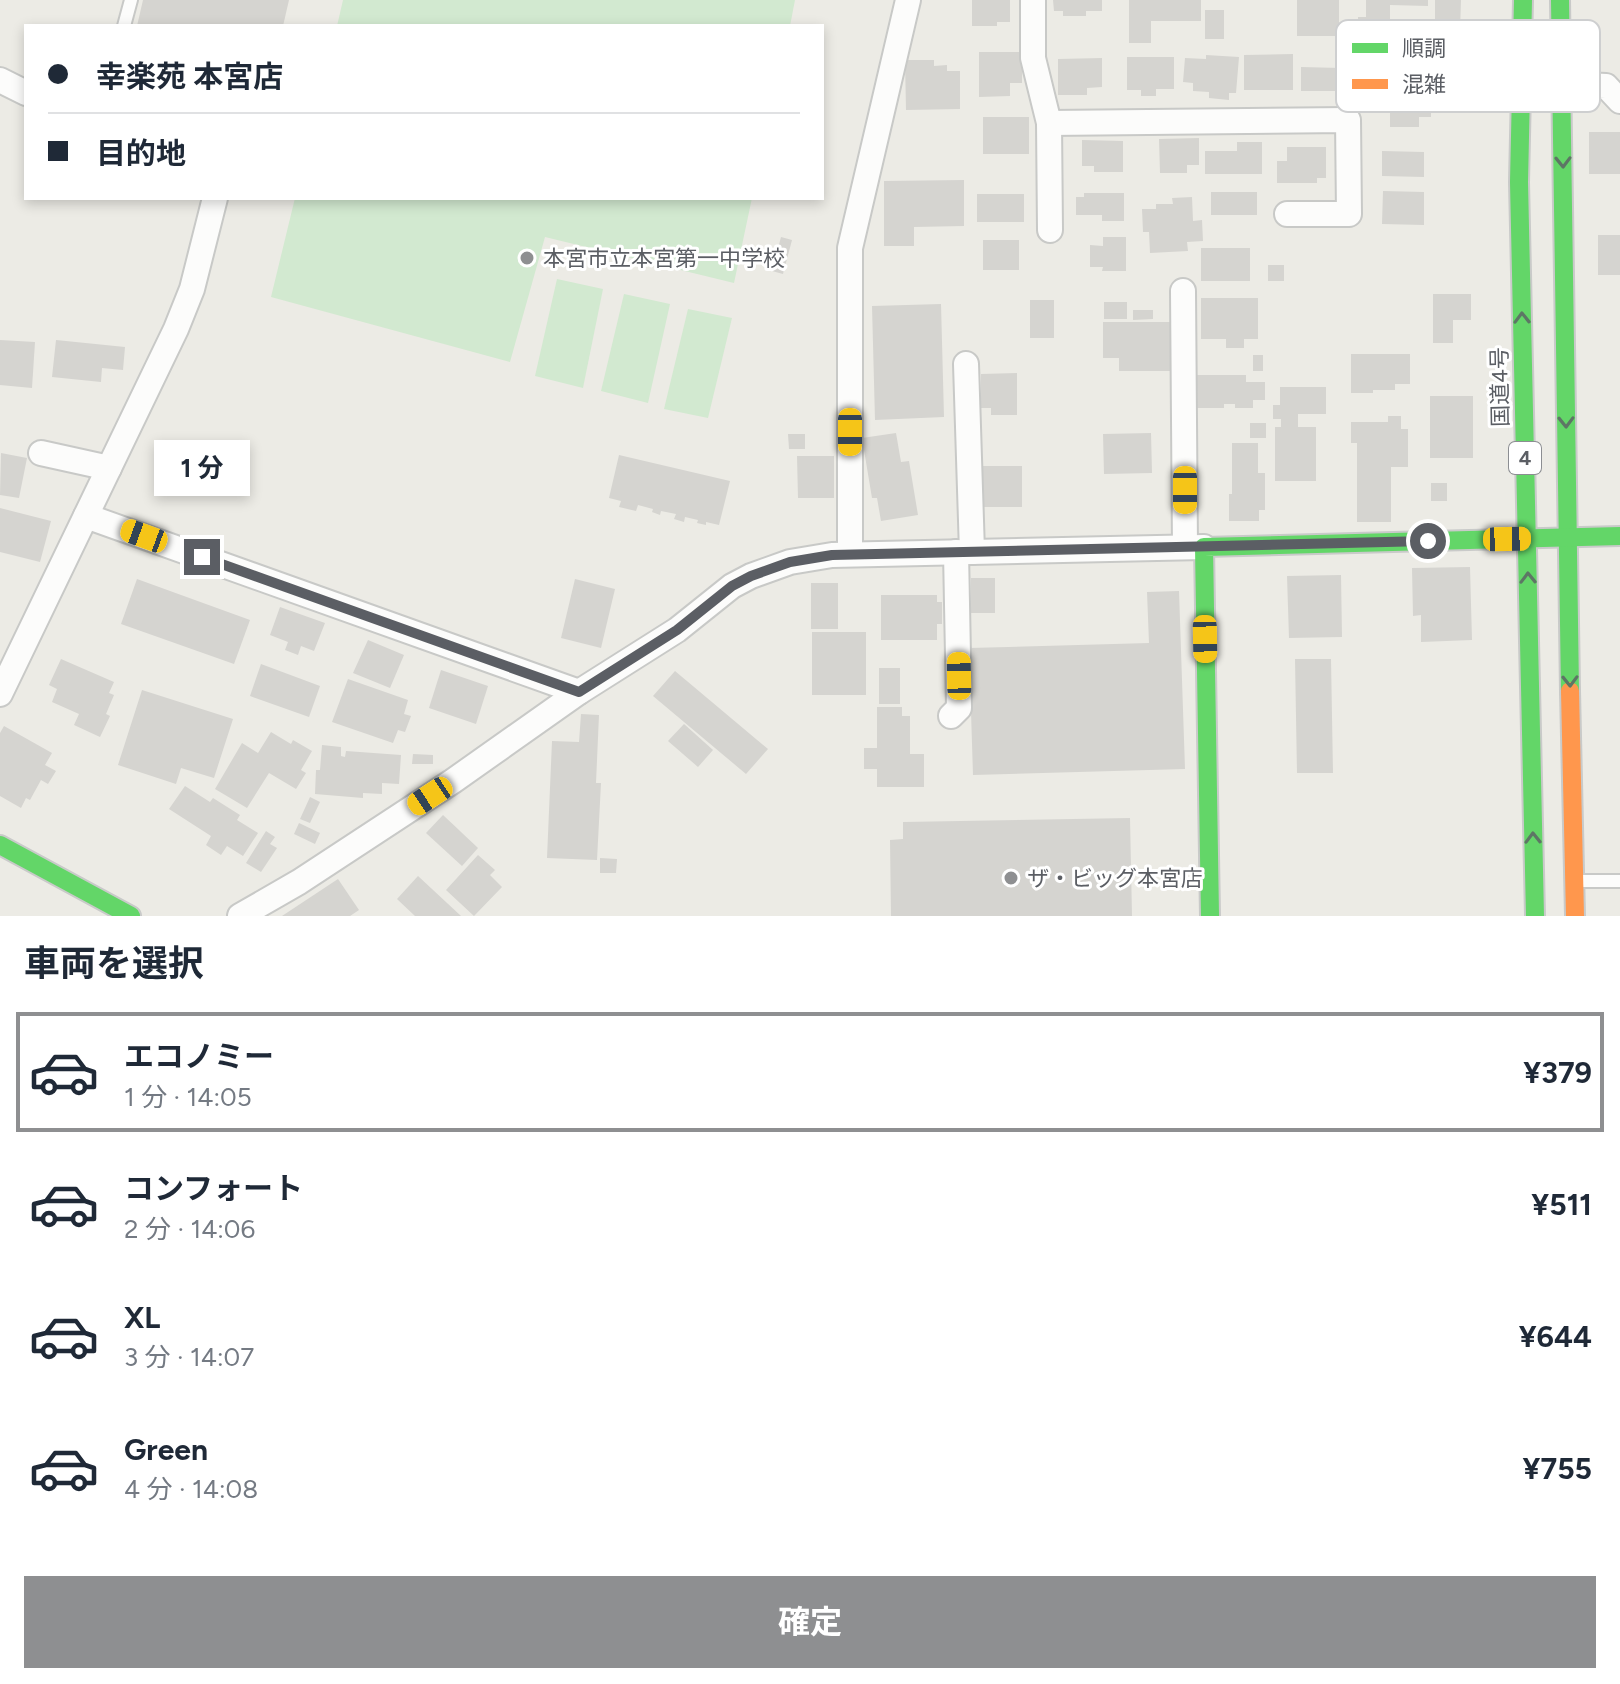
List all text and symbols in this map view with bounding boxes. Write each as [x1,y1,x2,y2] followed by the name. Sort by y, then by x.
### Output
[1336,20,1600,112] legend
[1402,35,1446,62] text: 順調
[96,58,283,95] text: 幸楽苑 本宮店
[1402,71,1446,98] text: 混雑
[96,135,186,172] text: 目的地
[1554,156,1572,169] one-way arrow
[543,245,785,272] place label: 本宮市立本宮第一中学校
[518,249,536,267] marker: 本宮市立本宮第一中学校
[1514,311,1531,324] one-way arrow
[1486,347,1514,427] street label: 国道4号
[838,408,862,456] car
[1557,416,1575,429] one-way arrow
[154,441,250,497] callout: 1 分
[1509,442,1541,474] road number: 4
[180,452,224,484] text: 1 分
[1173,466,1197,514] car
[117,517,171,555] car
[1410,523,1446,559] route start
[1483,527,1531,551] car
[184,539,220,575] route end
[1519,571,1536,584] one-way arrow
[1193,615,1217,663] car
[947,652,971,700] car
[1562,675,1579,688] one-way arrow
[403,773,457,819] car
[1524,831,1542,844] one-way arrow
[1027,865,1203,892] place label: ザ・ビッグ本宮店
[1002,869,1020,887] marker: ザ・ビッグ本宮店
[24,942,204,985] text: 車両を選択
[28,1036,100,1108] icon: car
[124,1038,274,1075] text: エコノミー
[1523,1054,1592,1091] text: ¥379
[124,1081,252,1113] text: 1 分 · 14:05
[28,1168,100,1240] icon: car
[124,1170,303,1207] text: コンフォート
[1531,1186,1592,1223] text: ¥511
[124,1213,255,1245] text: 2 分 · 14:06
[124,1299,160,1336] text: XL
[28,1300,100,1372] icon: car
[1519,1318,1592,1355] text: ¥644
[124,1341,254,1373] text: 3 分 · 14:07
[124,1431,208,1468] text: Green
[28,1432,100,1504] icon: car
[1523,1450,1592,1487] text: ¥755
[124,1473,258,1505] text: 4 分 · 14:08
[24,1576,1596,1668] button: 確定

